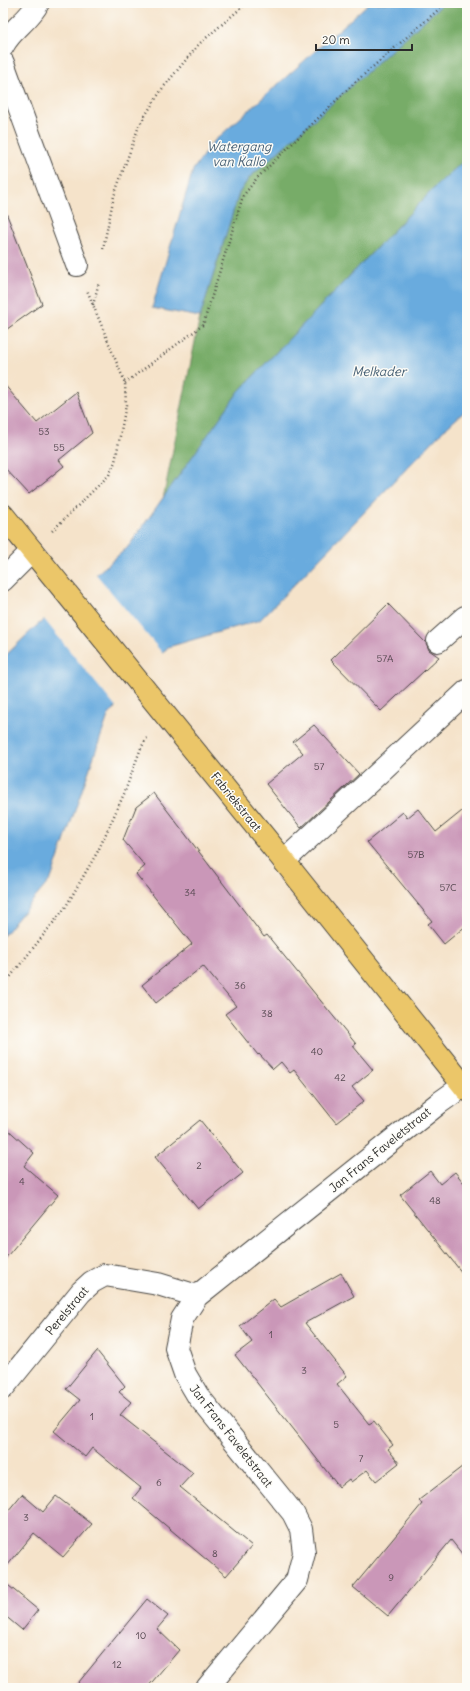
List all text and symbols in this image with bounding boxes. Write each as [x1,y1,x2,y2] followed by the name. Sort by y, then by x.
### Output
[316,26,412,52] scale bar
[322,32,350,47] text: 20 m
[207,138,273,170] water label: Watergang van Kallo
[352,363,408,380] water label: Melkader
[38,425,50,438] house number: 53
[53,441,65,454] house number: 55
[377,652,394,665] house number: 57A
[314,760,324,773] house number: 57
[208,769,265,834] street label: Fabriekstraat
[407,848,425,861] house number: 57B
[439,881,457,894] house number: 57C
[184,886,196,899] house number: 34
[234,979,246,992] house number: 36
[261,1007,273,1020] house number: 38
[311,1045,323,1058] house number: 40
[334,1071,346,1084] house number: 42
[326,1104,434,1195] street label: Jan Frans Faveletstraat
[196,1159,202,1172] house number: 2
[19,1175,25,1188] house number: 4
[429,1194,441,1207] house number: 48
[42,1283,91,1338] street label: Perelstraat
[269,1328,273,1341] house number: 1
[301,1364,307,1377] house number: 3
[187,1381,276,1490] street label: Jan Frans Faveletstraat
[90,1410,94,1423] house number: 1
[333,1418,339,1431] house number: 5
[359,1452,364,1465] house number: 7
[156,1476,162,1489] house number: 6
[23,1511,29,1524] house number: 3
[212,1547,218,1560] house number: 8
[388,1571,394,1584] house number: 9
[136,1629,146,1642] house number: 10
[112,1658,122,1671] house number: 12

